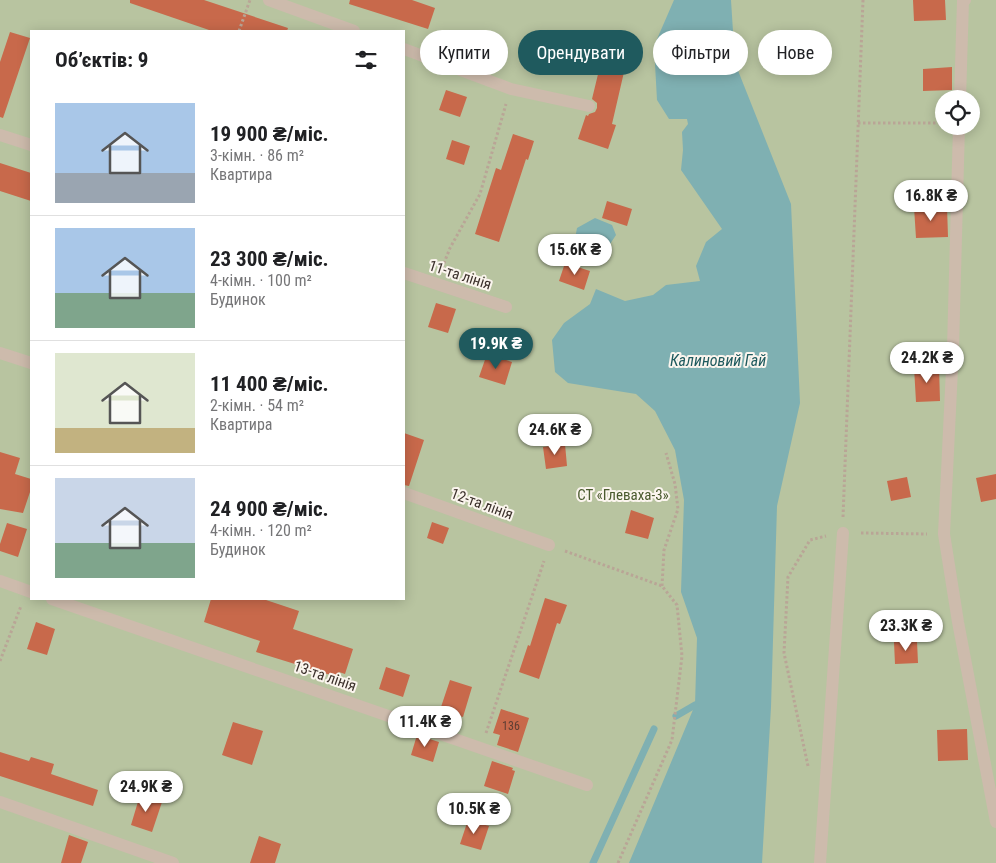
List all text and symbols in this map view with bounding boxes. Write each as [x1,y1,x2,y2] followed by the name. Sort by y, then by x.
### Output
[420,30,508,75] chip: Купити
[518,30,643,75] chip: Орендувати
[653,30,748,75] chip: Фільтри
[758,30,832,75] chip: Нове
[352,46,380,74] icon: filters
[55,48,148,72] text: Об’єктів: 9
[935,90,980,135] map controls
[935,90,980,135] button: locate
[210,122,329,146] text: 19 900 ₴/міс.
[95,123,155,183] icon: home
[210,146,304,165] text: 3-кімн. · 86 m²
[210,165,272,184] text: Квартира
[885,180,977,222] pin: 16.8K ₴
[905,186,957,205] text: 16.8K ₴
[529,234,621,276] pin: 15.6K ₴
[549,240,601,259] text: 15.6K ₴
[210,247,329,271] text: 23 300 ₴/міс.
[95,248,155,308] icon: home
[426,256,494,294] street label: 11-та лінія
[210,271,312,290] text: 4-кімн. · 100 m²
[210,290,266,309] text: Будинок
[450,328,542,370] pin: 19.9K ₴
[470,334,522,353] text: 19.9K ₴
[881,342,973,384] pin: 24.2K ₴
[901,348,953,367] text: 24.2K ₴
[670,351,766,370] water label: Калиновий Гай
[210,372,329,396] text: 11 400 ₴/міс.
[95,373,155,433] icon: home
[210,396,304,415] text: 2-кімн. · 54 m²
[509,414,601,456] pin: 24.6K ₴
[210,415,272,434] text: Квартира
[529,420,581,439] text: 24.6K ₴
[448,484,516,524] street label: 12-та лінія
[577,486,669,504] park label: СТ «Глеваха-3»
[210,497,329,521] text: 24 900 ₴/міс.
[95,498,155,558] icon: home
[210,521,312,540] text: 4-кімн. · 120 m²
[210,540,266,559] text: Будинок
[860,610,952,652] pin: 23.3K ₴
[880,616,932,635] text: 23.3K ₴
[291,657,359,695] street label: 13-та лінія
[379,706,471,748] pin: 11.4K ₴
[399,712,451,731] text: 11.4K ₴
[502,719,520,733] house number: 136
[100,770,192,813] pin: 24.9K ₴
[120,777,172,796] text: 24.9K ₴
[428,792,520,835] pin: 10.5K ₴
[448,799,500,818] text: 10.5K ₴

